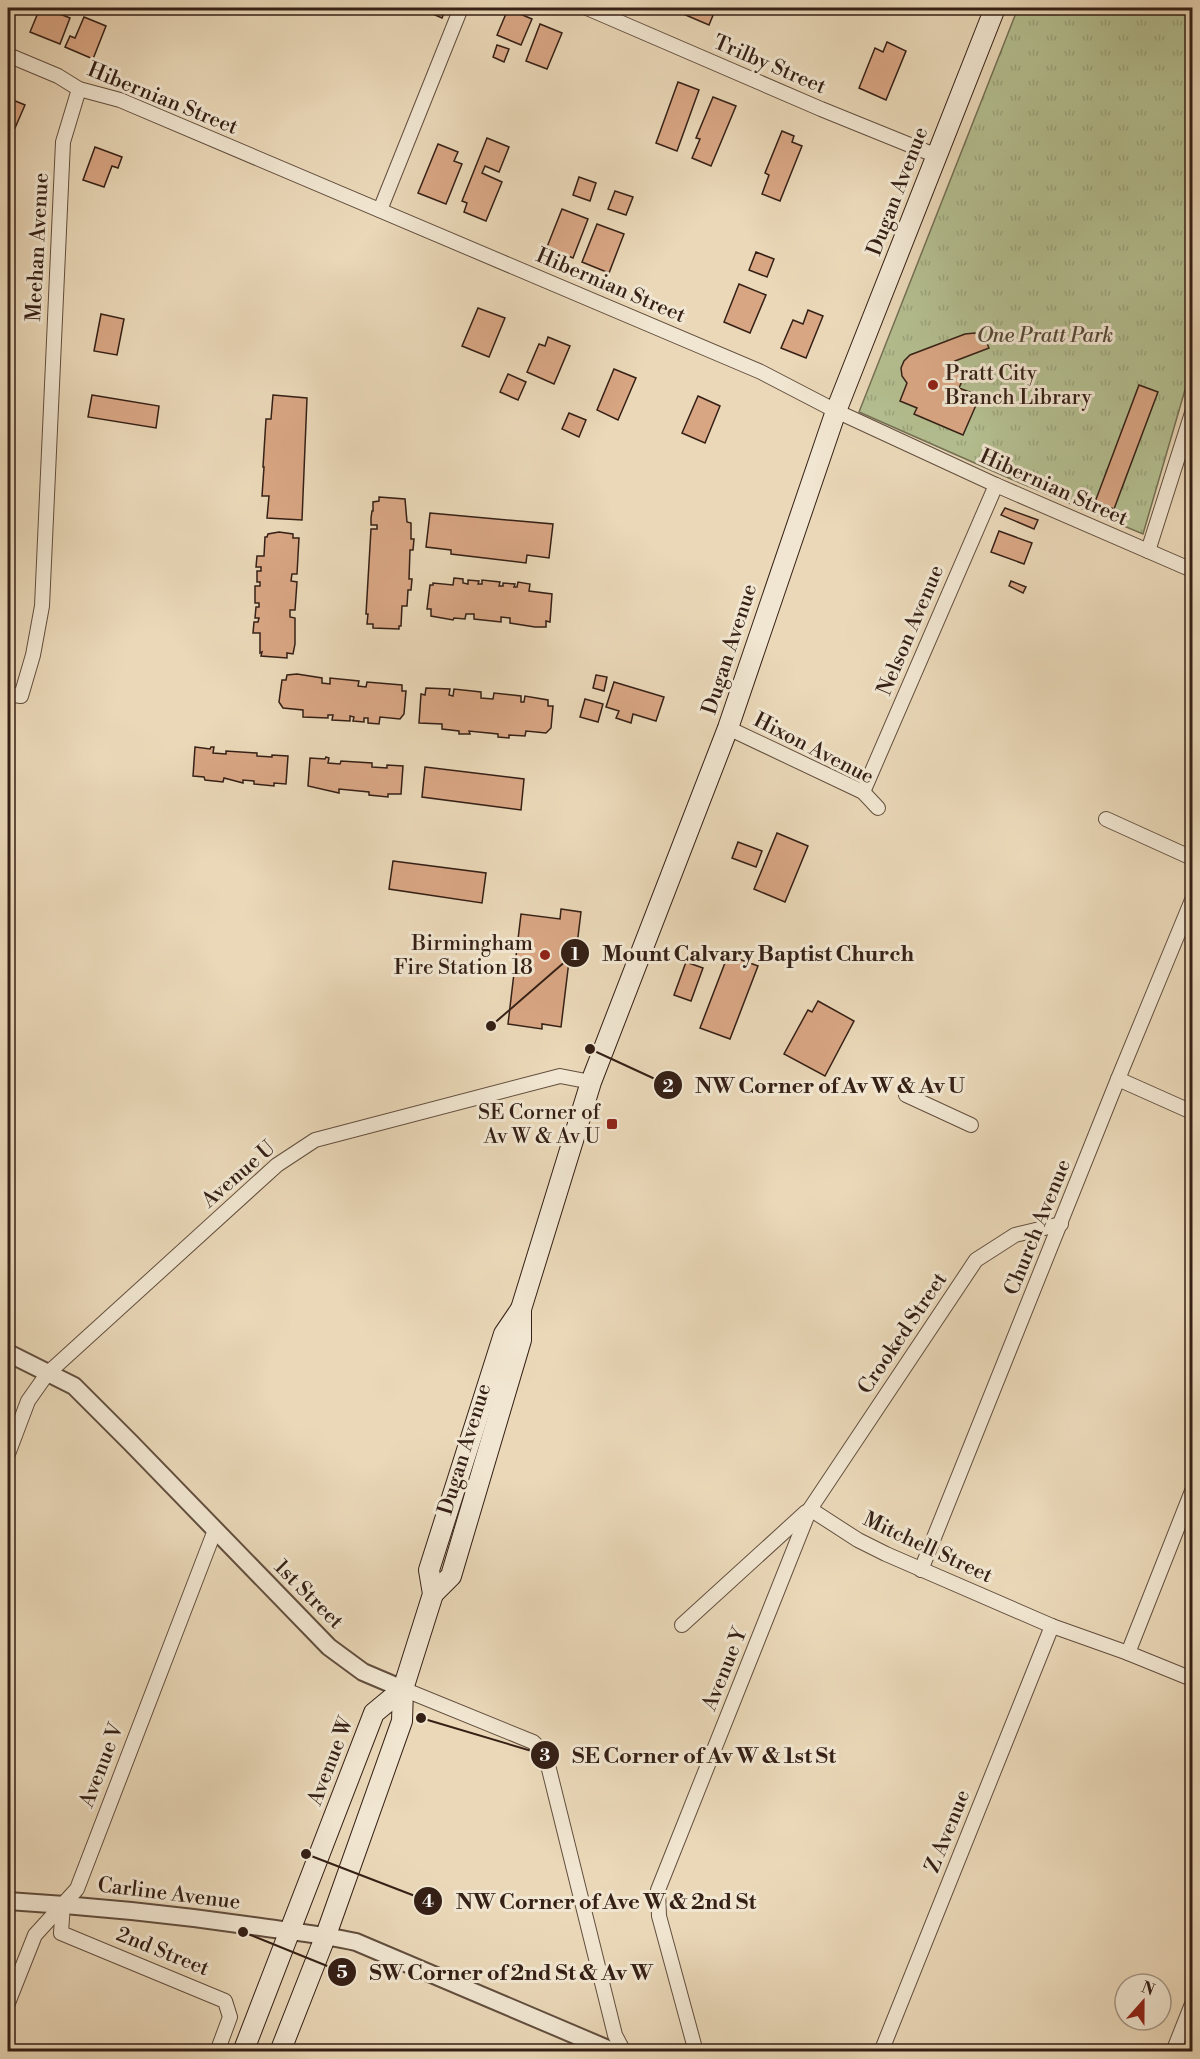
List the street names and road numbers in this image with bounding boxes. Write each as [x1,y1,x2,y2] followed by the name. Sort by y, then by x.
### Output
[709,30,830,101] street label: Trilby Street
[84,57,242,141] street label: Hibernian Street
[861,123,934,259] street label: Dugan Avenue
[21,172,55,322] street label: Meehan Avenue
[532,243,690,329] street label: Hibernian Street
[975,444,1132,532] street label: Hibernian Street
[872,561,950,700] street label: Nelson Avenue
[697,581,763,718] street label: Dugan Avenue
[749,707,878,790] street label: Hixon Avenue
[196,1135,281,1214] street label: Avenue U
[999,1156,1077,1299] street label: Church Avenue
[852,1267,953,1400] street label: Crooked Street
[433,1381,497,1518] street label: Dugan Avenue
[859,1507,997,1589] street label: Mitchell Street
[268,1555,349,1635] street label: 1st Street
[696,1623,754,1716] street label: Avenue Y
[302,1713,360,1810] street label: Avenue W
[74,1718,130,1812] street label: Avenue V
[920,1786,976,1877] street label: Z Avenue
[96,1872,242,1916] street label: Carline Avenue
[112,1922,213,1983] street label: 2nd Street

